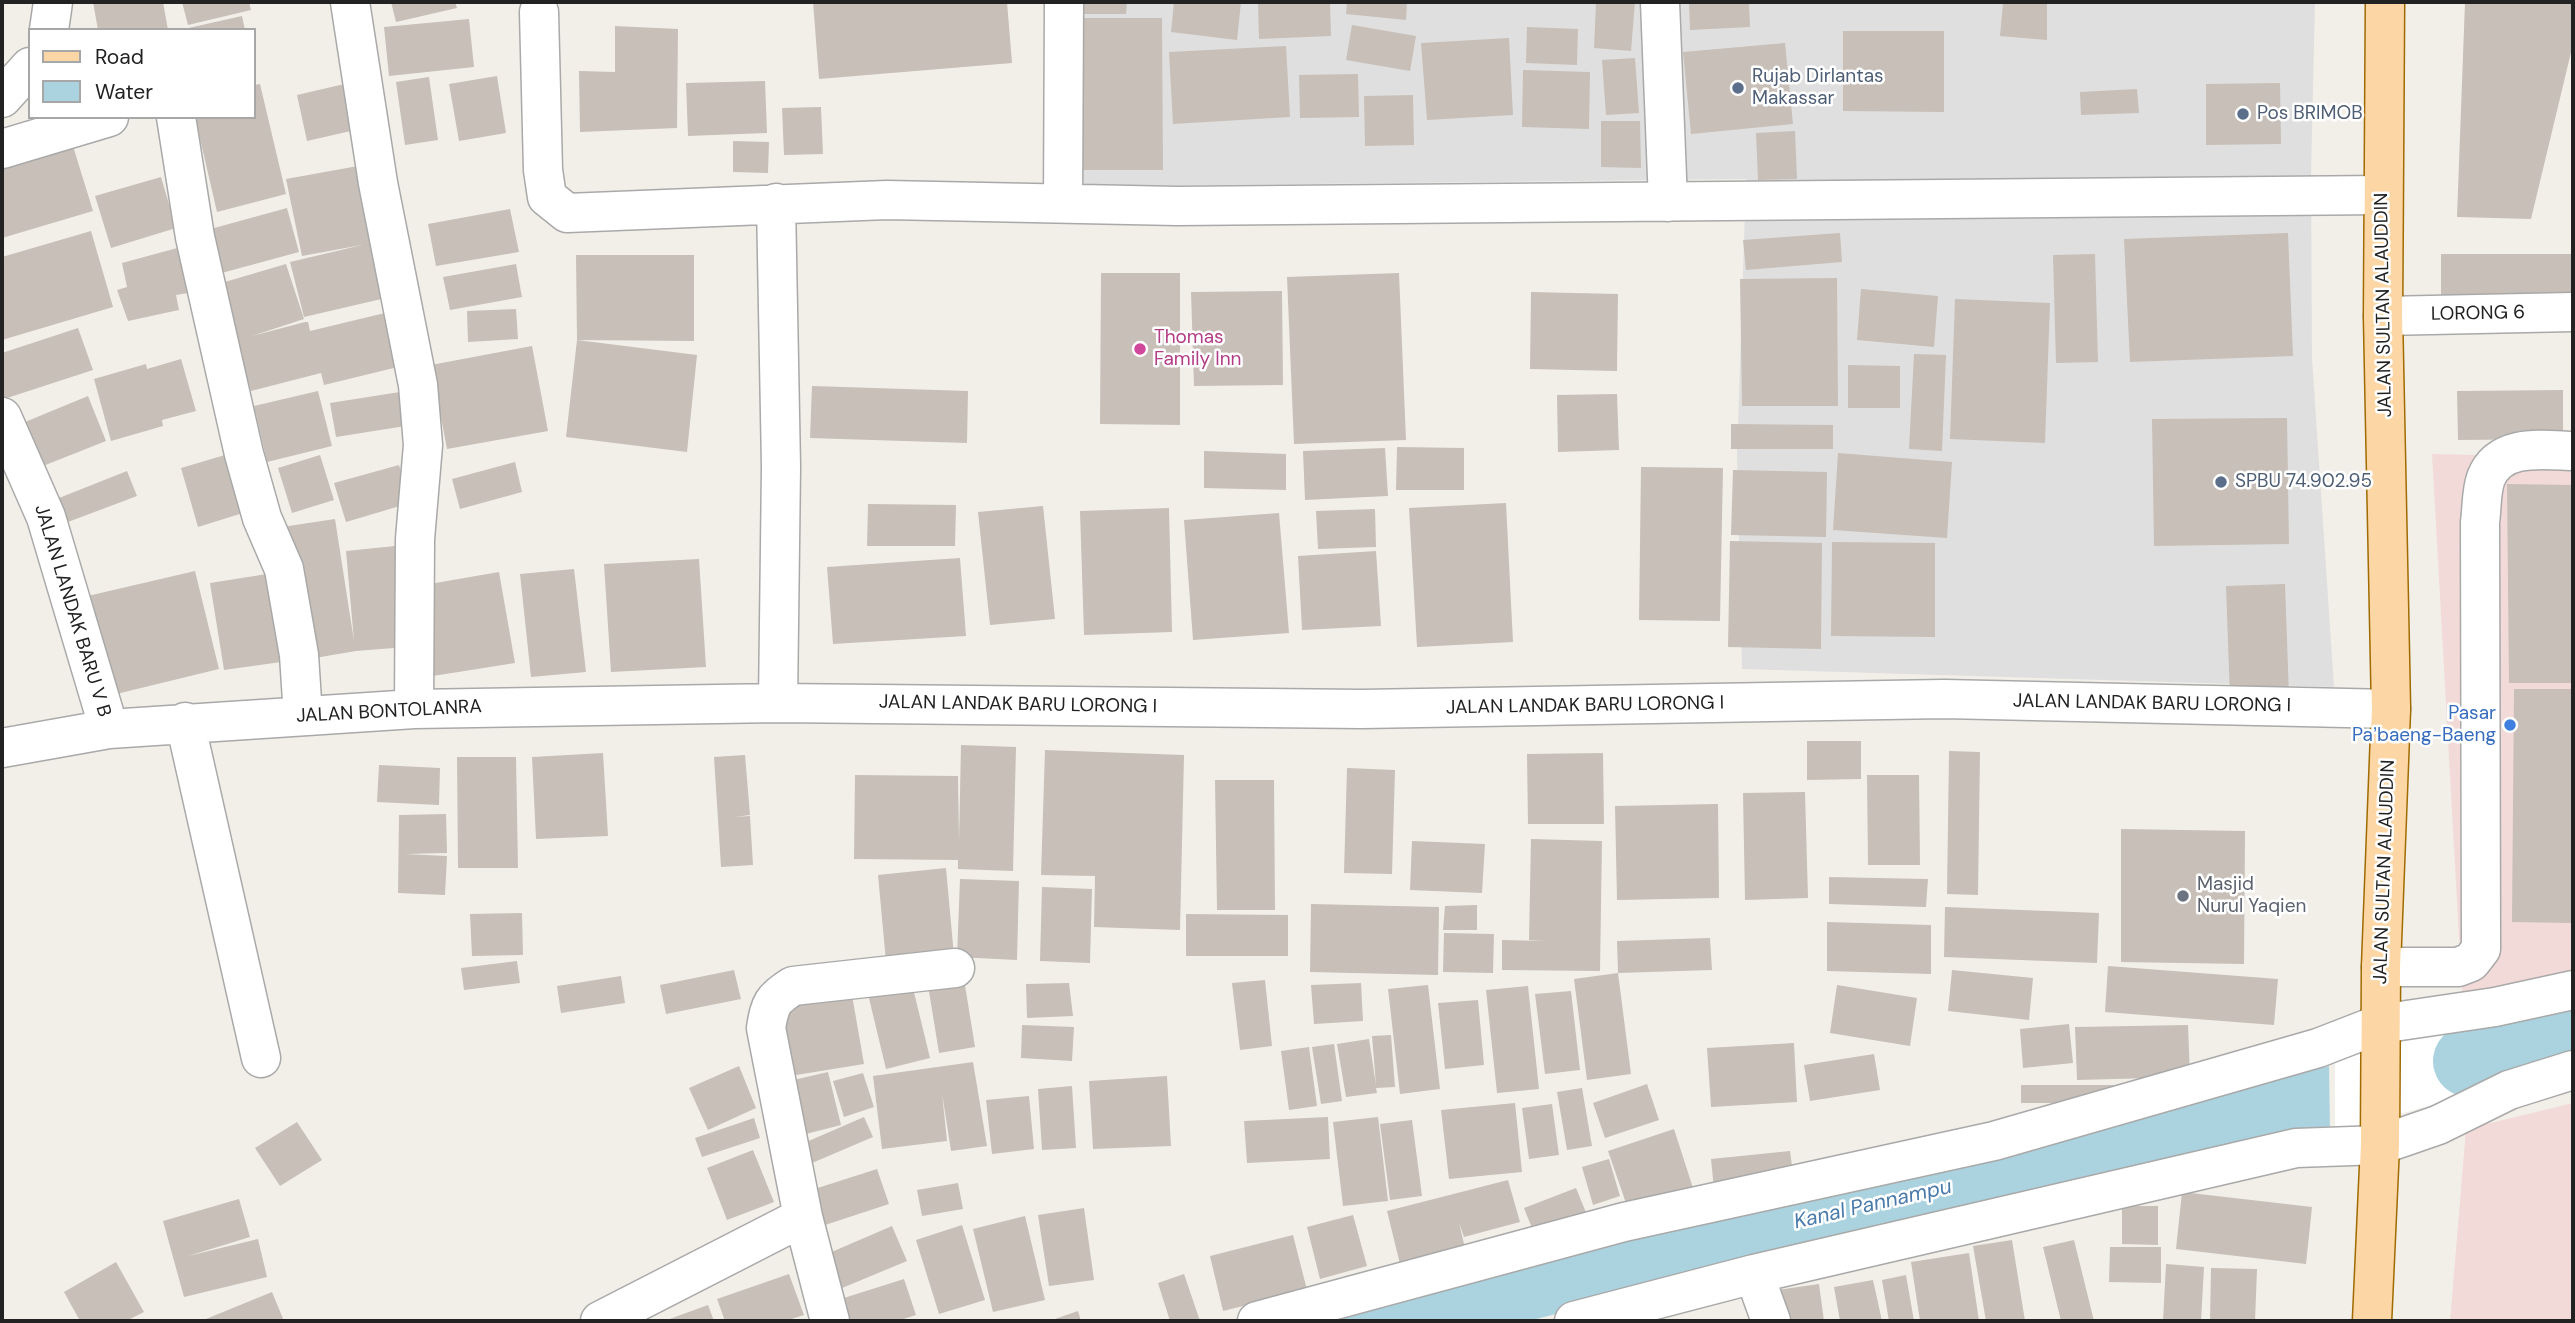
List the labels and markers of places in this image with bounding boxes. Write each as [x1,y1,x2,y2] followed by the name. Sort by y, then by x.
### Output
[1752,66,1884,110] place label: Rujab Dirlantas Makassar
[1730,80,1746,96] marker: Rujab Dirlantas Makassar
[2257,103,2363,125] place label: Pos BRIMOB
[2235,106,2251,122] marker: Pos BRIMOB
[1154,327,1241,371] place label: Thomas Family Inn
[1132,341,1148,357] marker: Thomas Family Inn
[2235,471,2372,493] place label: SPBU 74.902.95
[2213,474,2229,490] marker: SPBU 74.902.95
[2352,703,2496,747] place label: Pasar Paʼbaeng-Baeng
[2502,717,2518,733] marker: Pasar Paʼbaeng-Baeng
[2197,874,2306,918] place label: Masjid Nurul Yaqien
[2175,888,2191,904] marker: Masjid Nurul Yaqien

